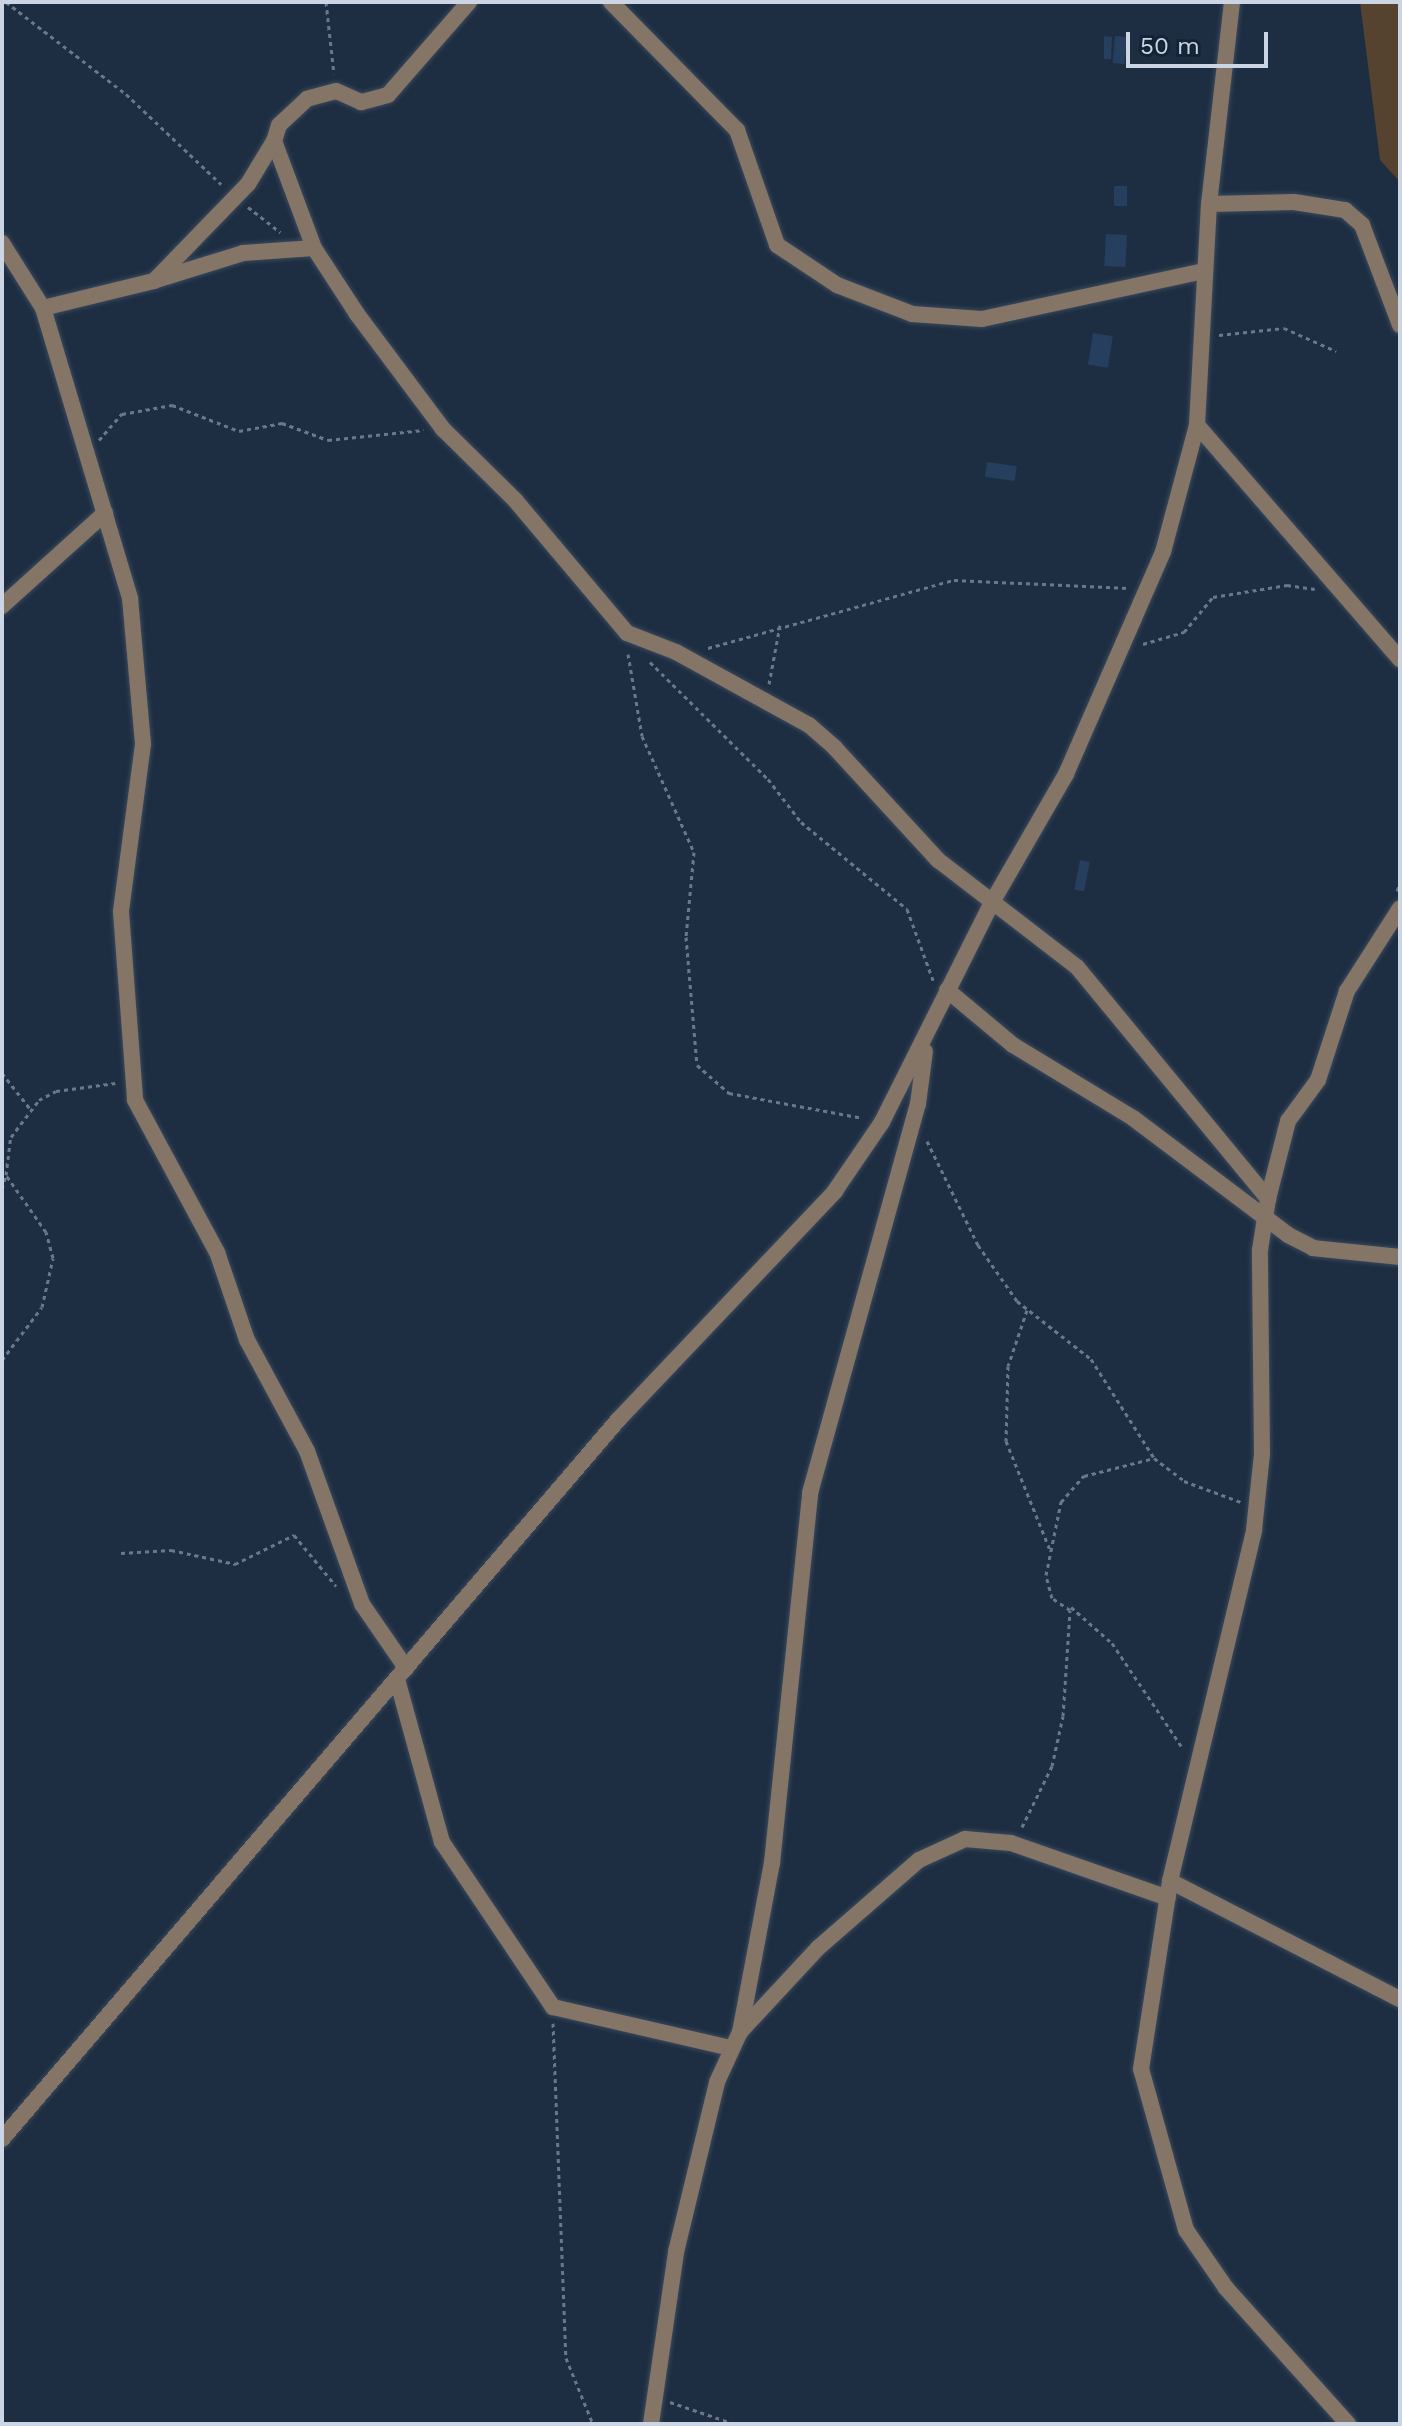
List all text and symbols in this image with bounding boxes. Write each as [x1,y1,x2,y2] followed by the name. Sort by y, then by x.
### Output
[1130,16,1272,66] scale bar
[1140,32,1200,60] text: 50 m

